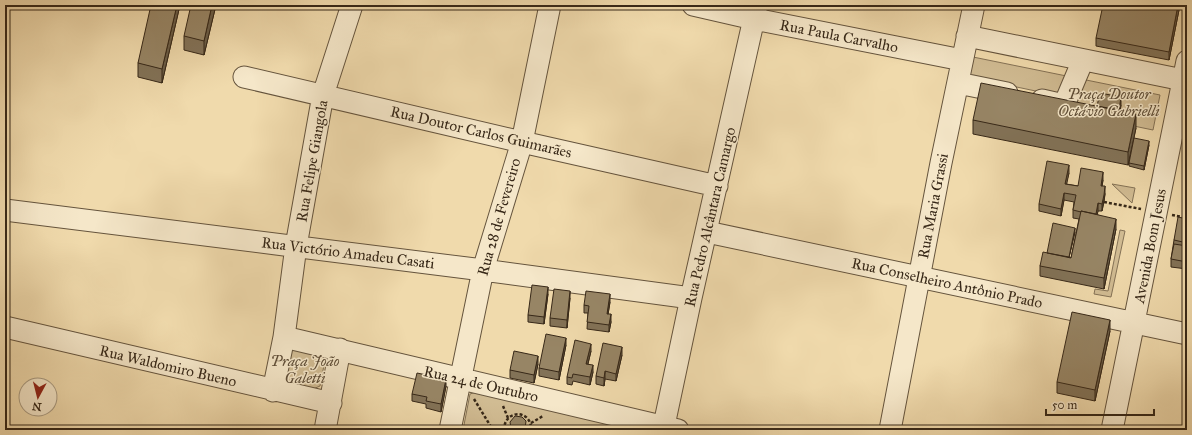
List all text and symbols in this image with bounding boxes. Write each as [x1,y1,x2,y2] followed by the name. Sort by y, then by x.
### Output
[778,16,900,56] street label: Rua Paula Carvalho
[1058,85,1160,120] park label: Praça Doutor Octávio Gabrielli
[292,98,332,223] street label: Rua Felipe Giangola
[389,102,573,162] street label: Rua Doutor Carlos Guimarães
[681,125,740,309] street label: Rua Pedro Alcântara Camargo
[914,152,952,260] street label: Rua Maria Grassi
[474,156,524,278] street label: Rua 28 de Fevereiro
[1130,187,1171,306] street label: Avenida Bom Jesus
[260,233,436,273] street label: Rua Victório Amadeu Casati
[850,254,1044,312] street label: Rua Conselheiro Antônio Prado
[98,341,239,391] street label: Rua Waldomiro Bueno
[271,352,340,387] park label: Praça João Galetti
[422,362,540,406] street label: Rua 24 de Outubro
[18,377,58,417] north arrow
[1046,391,1154,417] scale bar
[1052,398,1077,412] text: 50 m
[31,399,42,413] text: N

